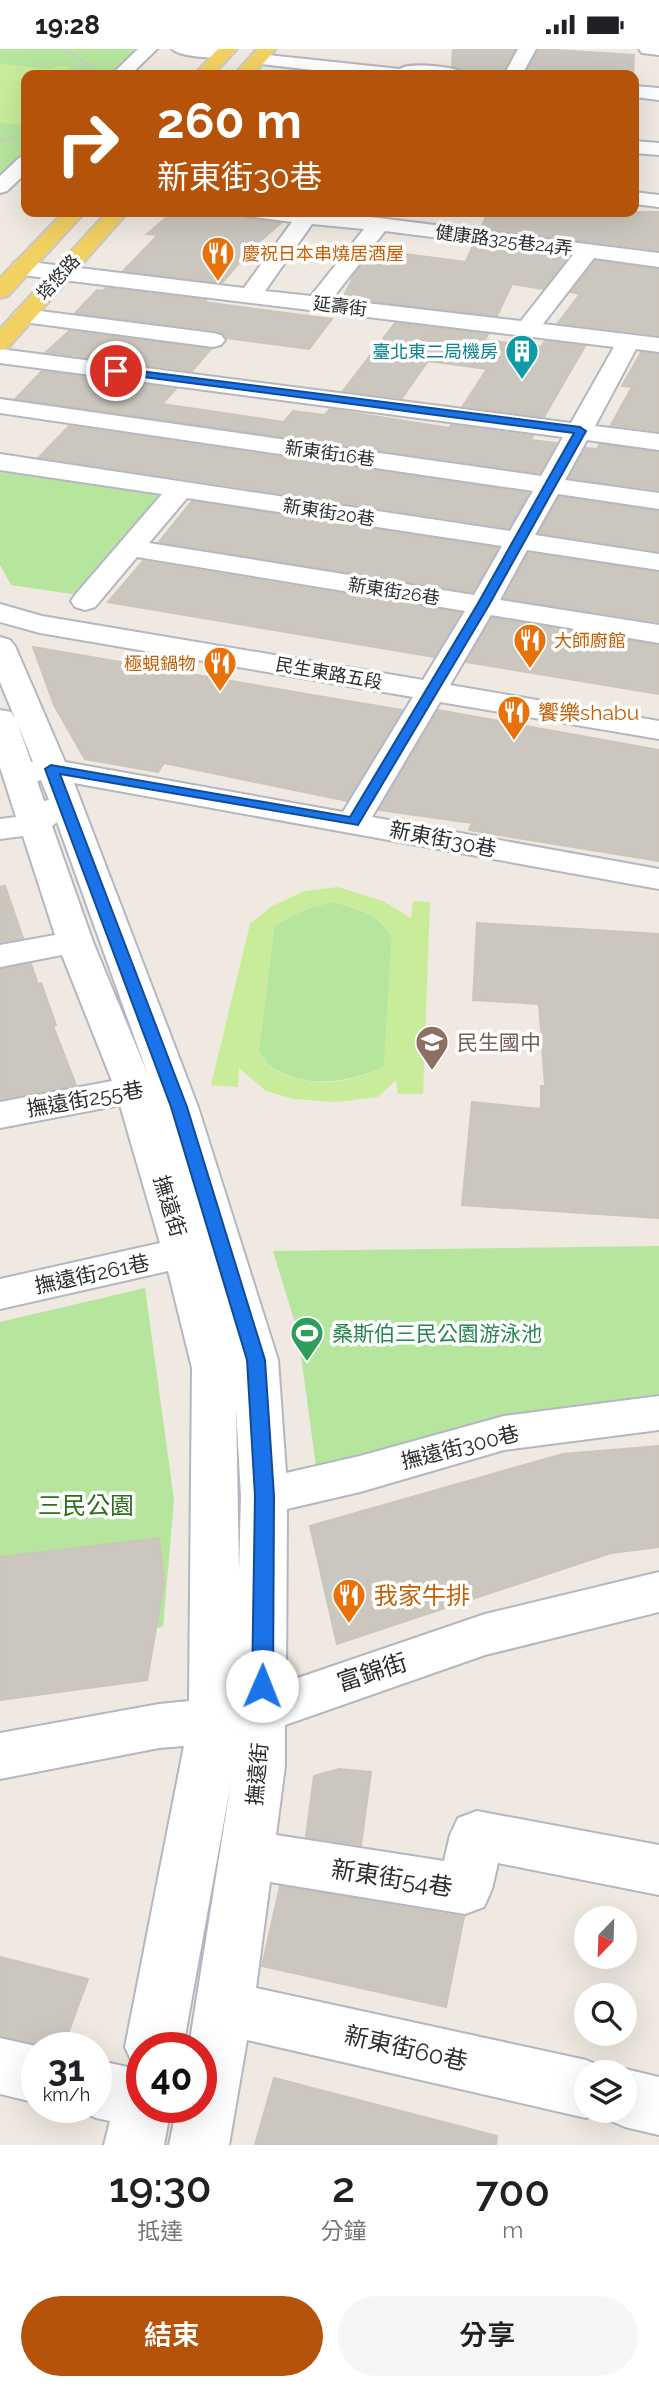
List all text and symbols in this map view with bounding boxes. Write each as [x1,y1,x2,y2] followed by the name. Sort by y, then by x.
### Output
[35,10,100,40] text: 19:28
[157,92,302,149] text: 260 m
[42,98,133,189] icon: right
[157,158,322,195] text: 新東街30巷
[434,221,574,259] street label: 健康路325巷24弄
[199,234,237,283] restaurant icon: 慶祝日本串燒居酒屋
[242,243,404,264] place label: 慶祝日本串燒居酒屋
[32,250,84,304] street label: 塔悠路
[312,292,368,320] street label: 延壽街
[503,332,541,381] building icon: 臺北東二局機房
[86,341,146,401] pin
[372,341,498,362] place label: 臺北東二局機房
[97,352,135,390] icon: arrive
[284,436,376,470] street label: 新東街16巷
[282,494,376,530] street label: 新東街20巷
[347,573,441,609] street label: 新東街26巷
[511,621,549,670] restaurant icon: 大師廚館
[554,630,626,651] place label: 大師廚館
[201,644,239,693] restaurant icon: 極蜆鍋物
[124,653,196,674] place label: 極蜆鍋物
[274,653,384,693] street label: 民生東路五段
[495,693,533,742] restaurant icon: 饗樂shabu
[538,700,639,725] place label: 饗樂shabu
[388,816,498,862] street label: 新東街30巷
[413,1023,451,1072] school or university icon: 民生國中
[457,1030,541,1055] place label: 民生國中
[25,1076,145,1122] street label: 撫遠街255巷
[149,1172,191,1240] street label: 撫遠街
[32,1250,152,1298] street label: 撫遠街261巷
[288,1314,326,1363] sports icon: 桑斯伯三民公園游泳池
[332,1321,542,1346] place label: 桑斯伯三民公園游泳池
[398,1420,522,1474] street label: 撫遠街300巷
[38,1491,134,1520] park label: 三民公園
[330,1576,368,1625] restaurant icon: 我家牛排
[374,1581,470,1610] place label: 我家牛排
[333,1647,411,1697] street label: 富錦街
[225,1649,299,1723] position arrow
[242,1742,272,1806] street label: 撫遠街
[329,1854,455,1902] street label: 新東街54巷
[574,1906,637,1969] north arrow
[574,1906,637,2123] map controls
[574,1983,637,2046] button: search
[342,2020,470,2076] street label: 新東街60巷
[126,2032,217,2123] speed limit sign: 40
[48,2048,85,2089] text: 31
[574,2060,637,2123] button: layers
[43,2084,90,2105] text: km/h
[109,2163,212,2212] text: 19:30
[332,2163,355,2212] text: 2
[475,2167,550,2216] text: 700
[502,2216,523,2243] text: m
[137,2217,183,2244] text: 抵達
[321,2217,367,2244] text: 分鐘
[21,2296,323,2376] button: 結束
[337,2296,638,2376] button: 分享

